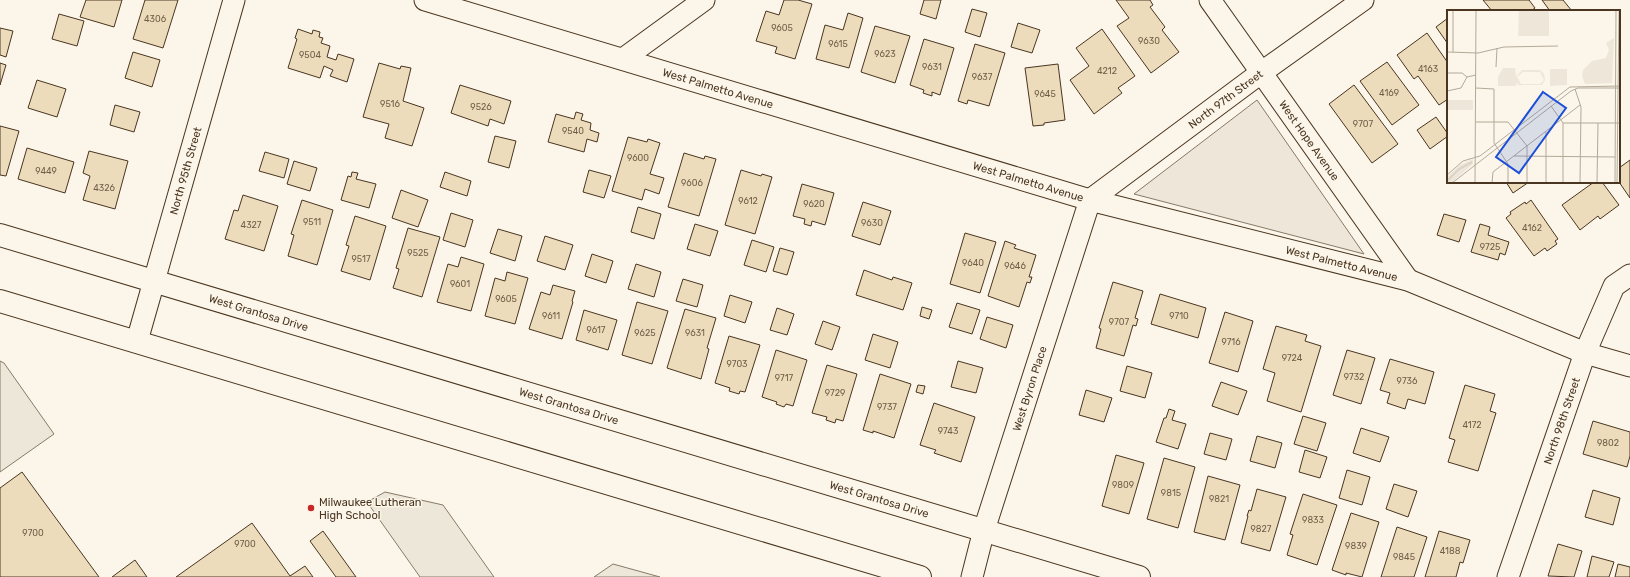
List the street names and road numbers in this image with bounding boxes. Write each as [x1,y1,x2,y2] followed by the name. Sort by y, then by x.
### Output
[661,66,775,111] street label: West Palmetto Avenue
[1186,67,1266,132] street label: North 97th Street
[1276,98,1342,183] street label: West Hope Avenue
[167,125,205,216] street label: North 95th Street
[971,159,1085,205] street label: West Palmetto Avenue
[1284,243,1399,284] street label: West Palmetto Avenue
[207,292,310,334] street label: West Grantosa Drive
[1010,345,1050,433] street label: West Byron Place
[1541,375,1583,466] street label: North 98th Street
[517,385,620,427] street label: West Grantosa Drive
[828,478,930,521] street label: West Grantosa Drive

